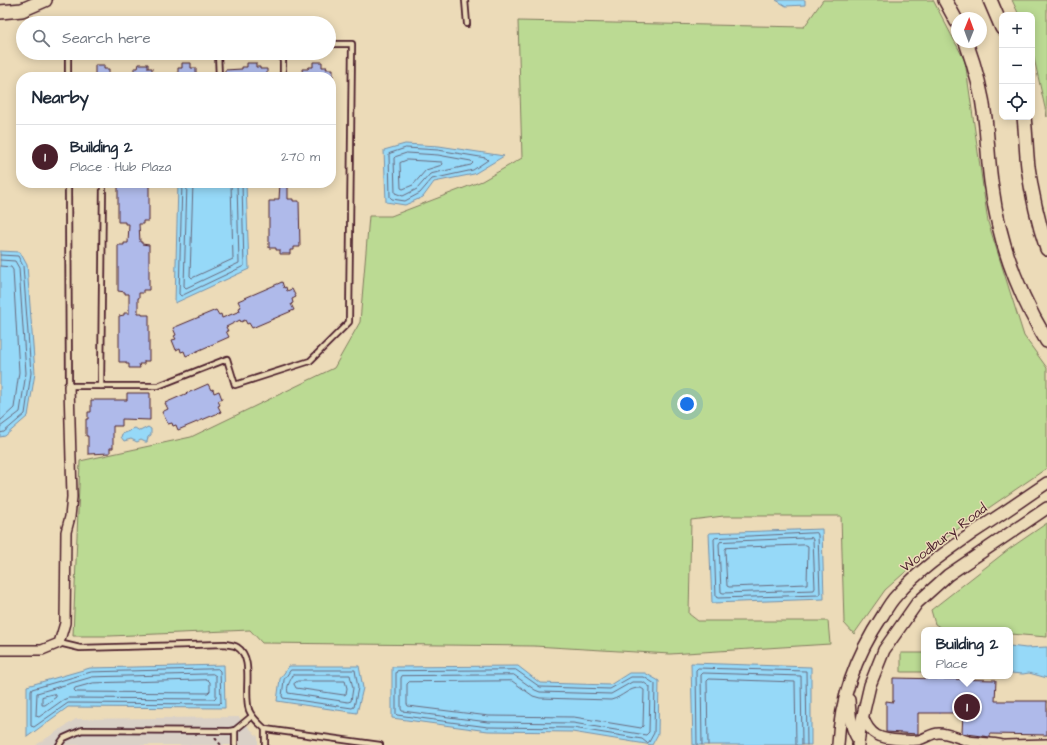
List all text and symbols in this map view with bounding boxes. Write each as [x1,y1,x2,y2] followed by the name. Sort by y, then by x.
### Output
[951,12,987,48] north arrow
[999,12,1035,120] map controls
[999,12,1035,48] button: +
[16,16,336,60] search box
[30,27,52,49] icon: search
[62,28,151,49] text: Search here
[999,48,1035,84] button: −
[999,84,1035,120] button: locate
[32,86,89,110] text: Nearby
[70,137,133,158] text: Building 2
[44,148,46,166] text: 1
[281,148,320,166] text: 270 m
[70,158,171,176] text: Place · Hub Plaza
[677,394,697,414] your location
[896,499,992,577] street label: Woodbury Road
[921,627,1013,679] popup
[936,634,998,655] text: Building 2
[936,655,968,673] text: Place
[954,692,980,722] pin: 1

